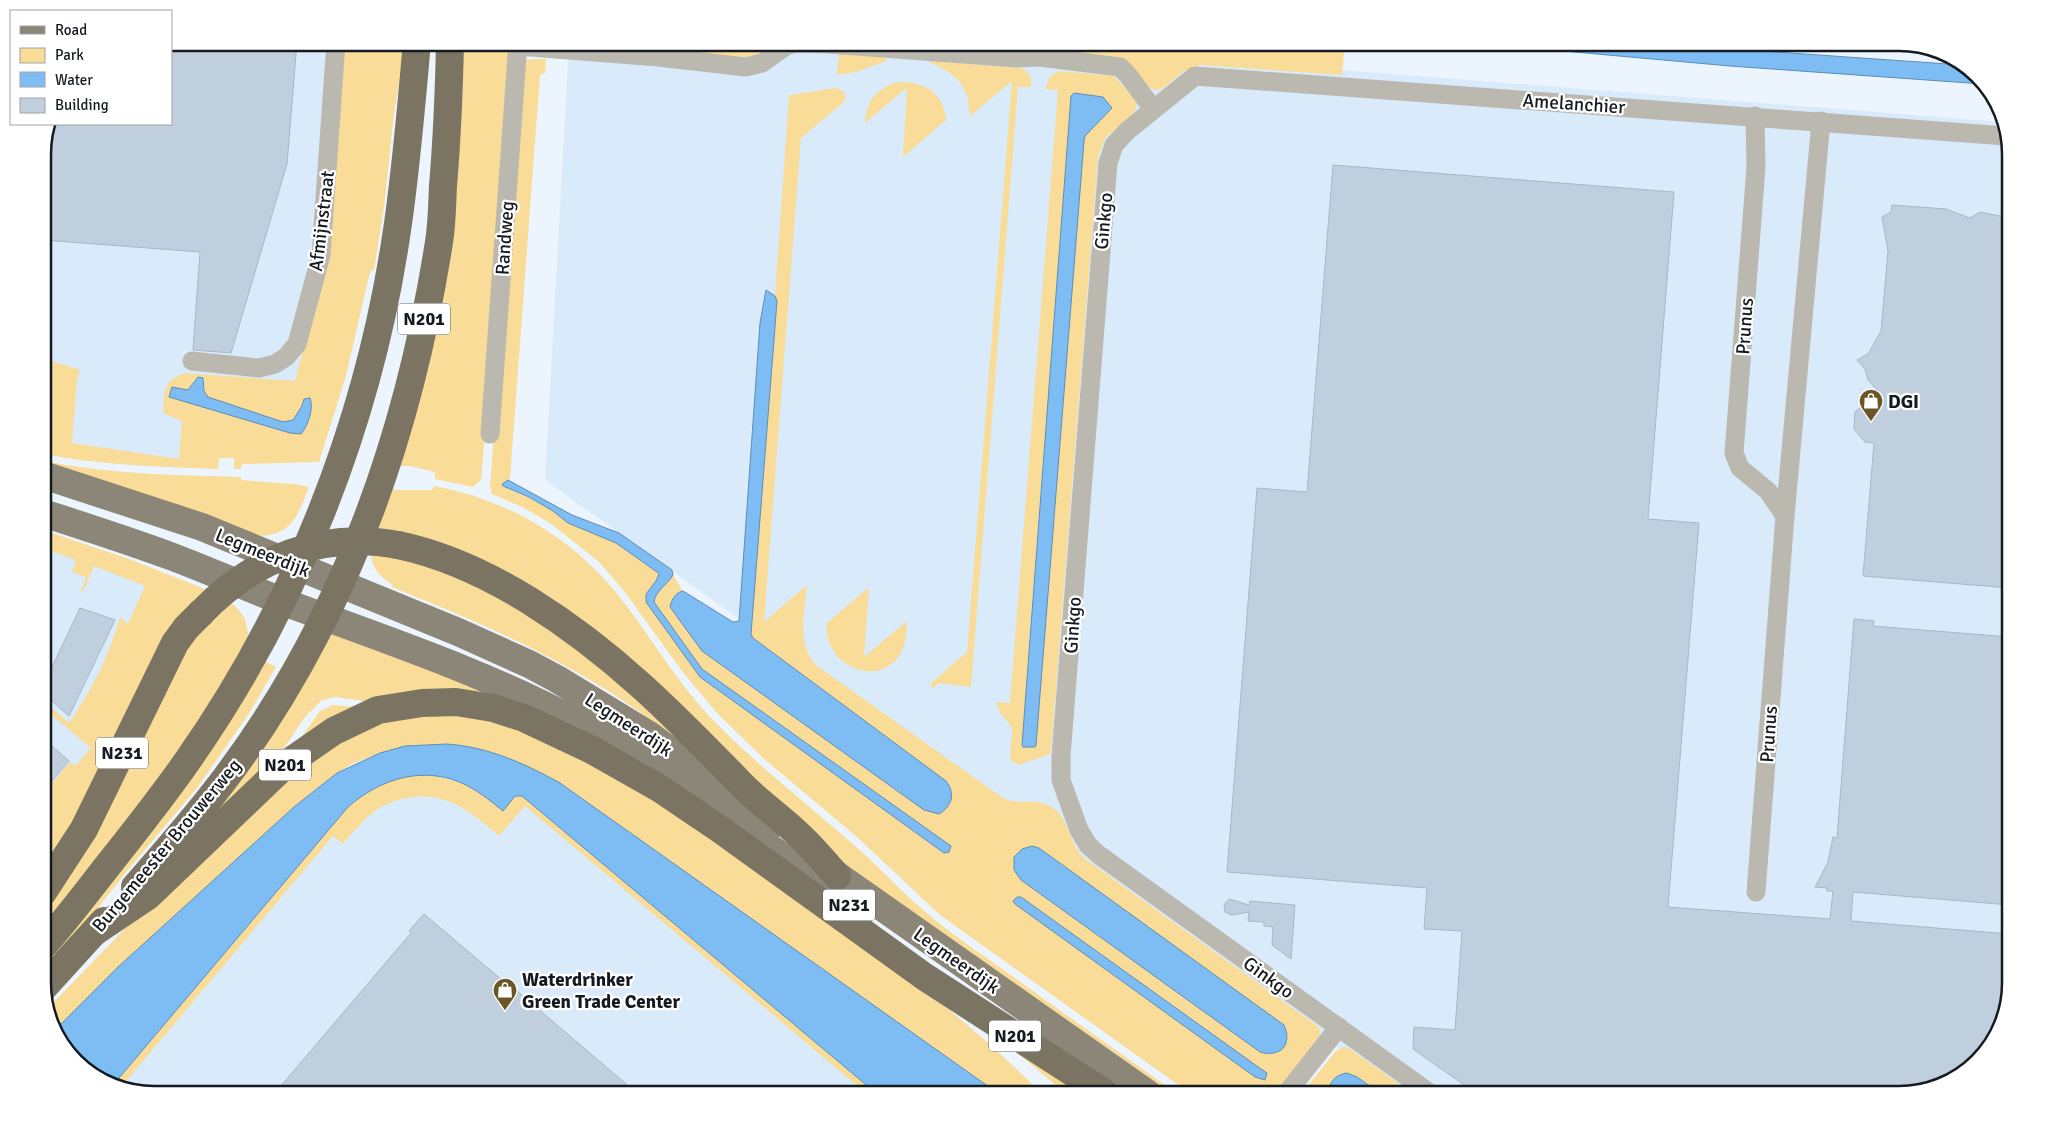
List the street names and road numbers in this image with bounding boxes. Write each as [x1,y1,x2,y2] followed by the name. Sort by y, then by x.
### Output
[1522,88,1626,120] street label: Amelanchier
[304,169,340,273] street label: Afmijnstraat
[1090,192,1118,250] street label: Ginkgo
[490,200,520,276] street label: Randweg
[1731,297,1759,355] street label: Prunus
[398,304,450,334] road number: N201
[212,523,314,583] street label: Legmeerdijk
[1059,596,1087,654] street label: Ginkgo
[580,688,677,762] street label: Legmeerdijk
[1755,705,1783,763] street label: Prunus
[96,738,148,768] road number: N231
[259,750,311,780] road number: N201
[87,754,246,937] street label: Burgemeester Brouwerweg
[823,890,875,920] road number: N231
[909,922,1005,1000] street label: Legmeerdijk
[1238,951,1299,1004] street label: Ginkgo
[989,1020,1041,1052] road number: N201

